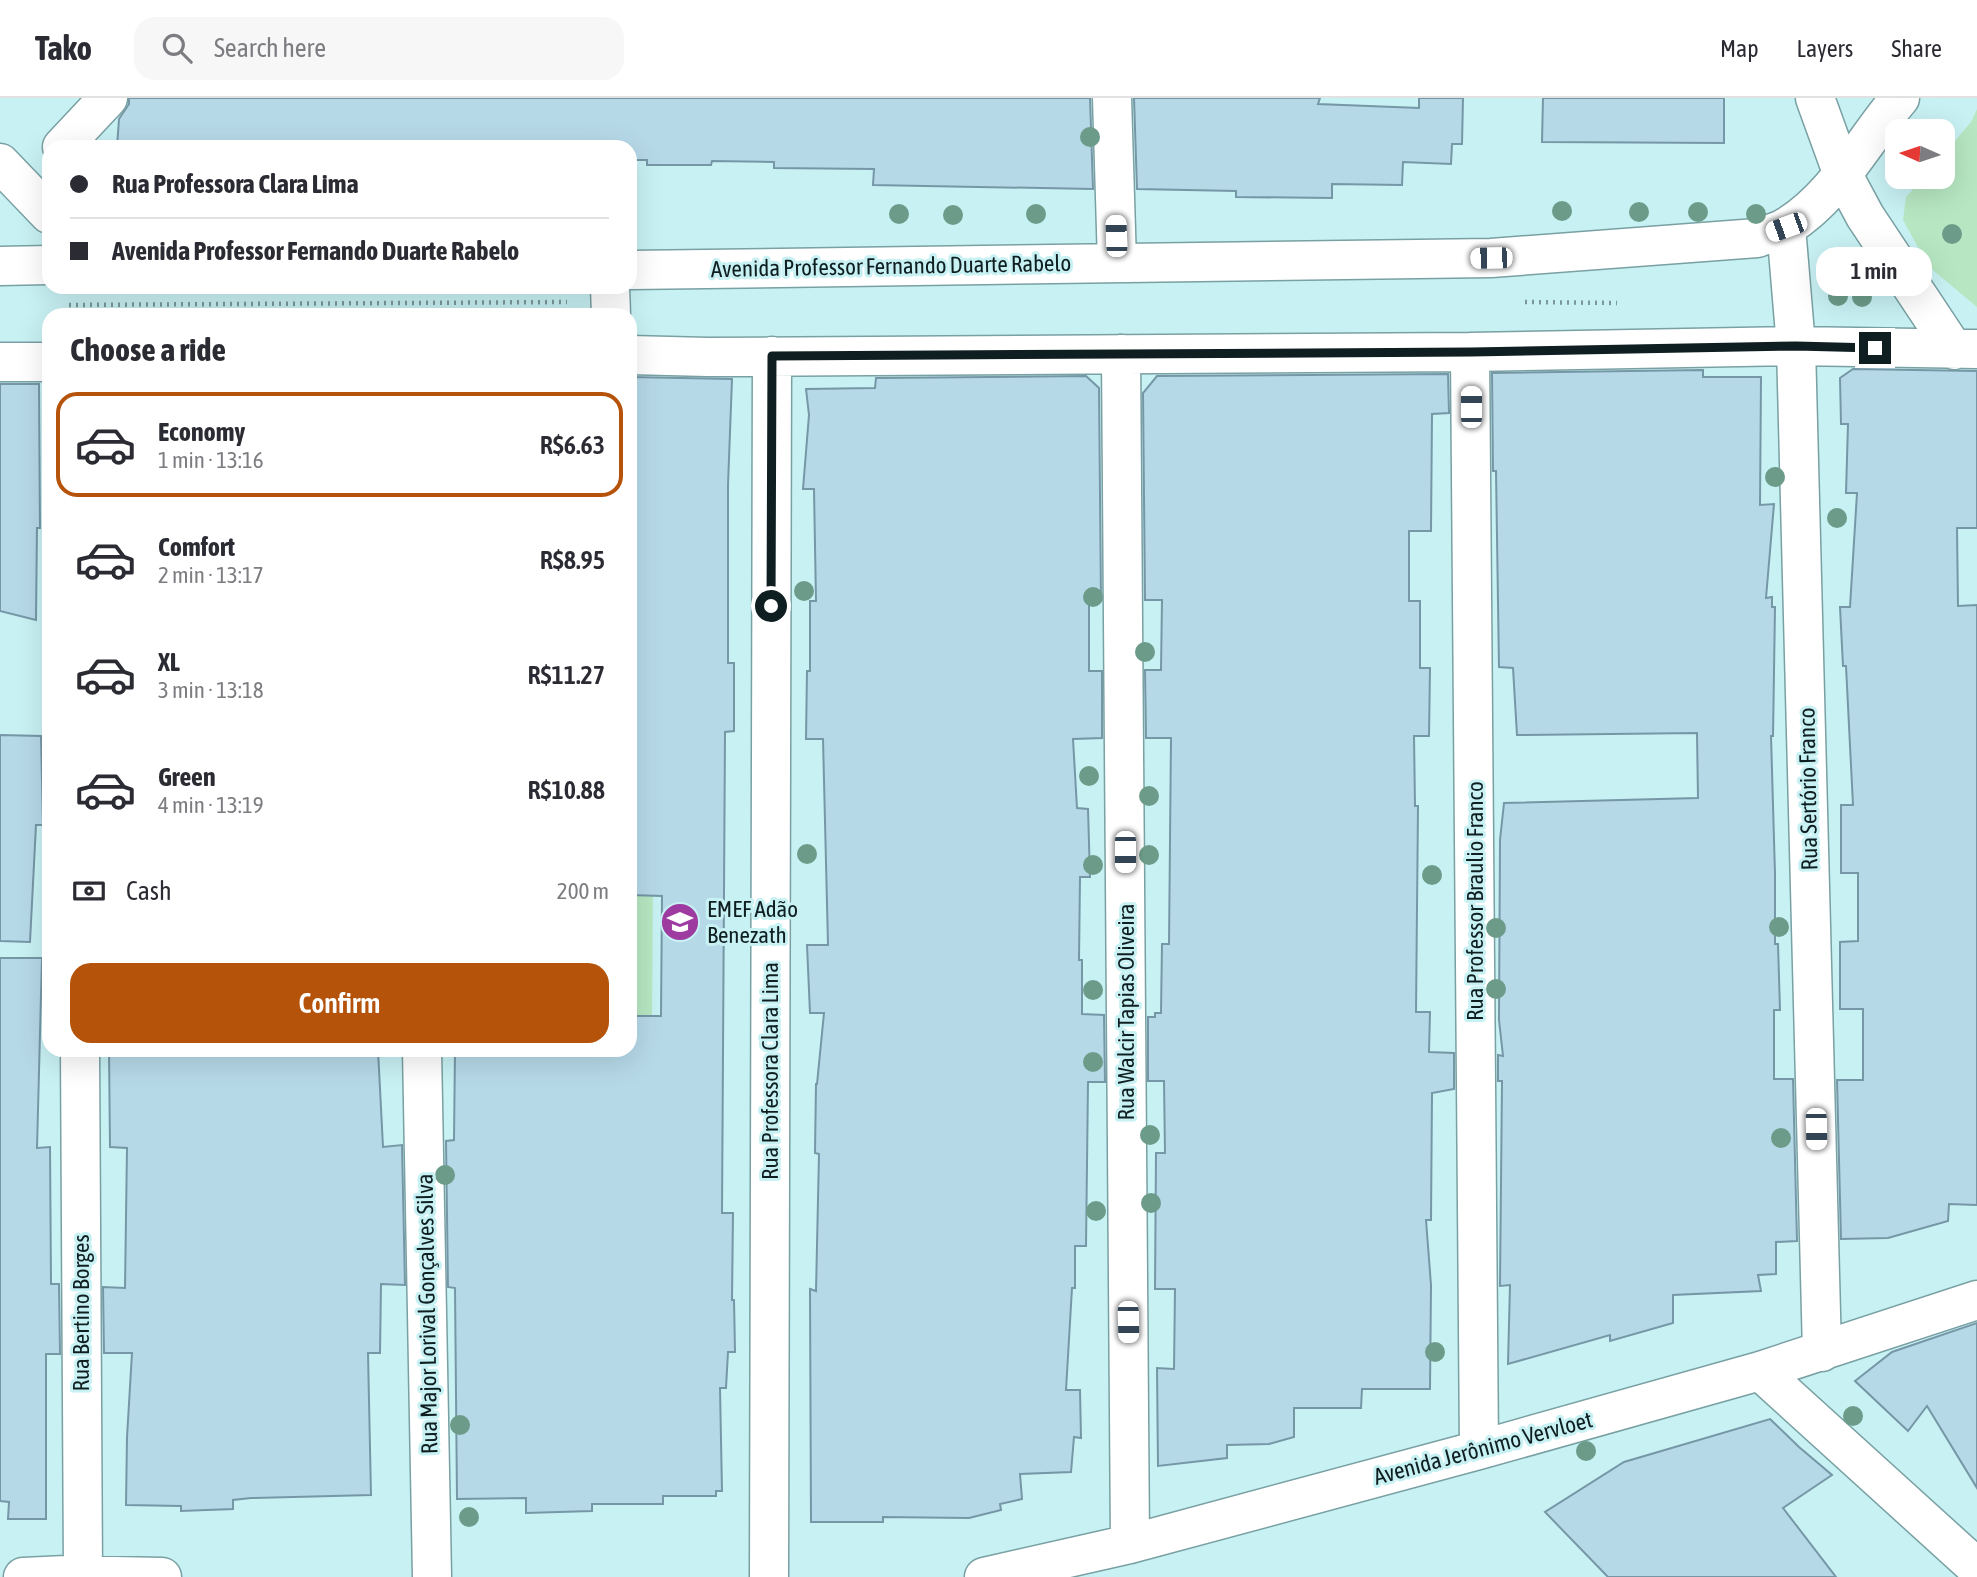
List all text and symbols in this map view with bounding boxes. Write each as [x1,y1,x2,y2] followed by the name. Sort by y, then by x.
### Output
[134,17,624,80] search box
[35,29,92,67] text: Tako
[158,29,196,67] icon: search
[214,33,326,63] text: Search here
[1720,35,1759,62] text: Map
[1797,35,1853,62] text: Layers
[1891,35,1942,62] text: Share
[1885,119,1955,189] north arrow
[1885,119,1955,189] map controls
[112,169,359,199] text: Rua Professora Clara Lima
[1763,210,1810,244] car
[1105,215,1128,257] car
[112,236,519,266] text: Avenida Professor Fernando Duarte Rabelo
[1817,246,1933,296] callout: 1 min
[1470,247,1513,269] car
[711,250,1071,282] street label: Avenida Professor Fernando Duarte Rabelo
[1851,258,1897,284] text: 1 min
[70,331,226,368] text: Choose a ride
[1859,332,1891,364] route end
[1461,386,1482,428] car
[74,413,137,476] icon: car
[158,417,245,447] text: Economy
[540,430,605,460] text: R$6.63
[158,447,264,473] text: 1 min · 13:16
[74,528,137,591] icon: car
[158,532,235,562] text: Comfort
[540,545,605,575] text: R$8.95
[158,562,264,588] text: 2 min · 13:17
[755,590,787,622] route start
[74,643,137,706] icon: car
[158,647,180,677] text: XL
[528,660,605,690] text: R$11.27
[158,677,264,703] text: 3 min · 13:18
[1794,707,1822,871] street label: Rua Sertório Franco
[74,758,137,821] icon: car
[158,762,216,792] text: Green
[528,775,605,805] text: R$10.88
[1462,781,1488,1021] street label: Rua Professor Braulio Franco
[158,792,264,818] text: 4 min · 13:19
[1115,831,1136,873] car
[70,872,108,910] icon: cash
[126,876,172,906] text: Cash
[557,878,609,904] text: 200 m
[707,896,798,948] place label: EMEF Adão Benezath
[659,901,701,943] school or university icon: EMEF Adão Benezath
[1113,904,1139,1120] street label: Rua Walcir Tapias Oliveira
[757,962,783,1180] street label: Rua Professora Clara Lima
[70,963,609,1043] button: Confirm
[1806,1108,1827,1150] car
[412,1174,442,1454] street label: Rua Major Lorival Gonçalves Silva
[68,1234,94,1392] street label: Rua Bertino Borges
[1118,1301,1139,1343] car
[1371,1406,1595,1490] street label: Avenida Jerônimo Vervloet

